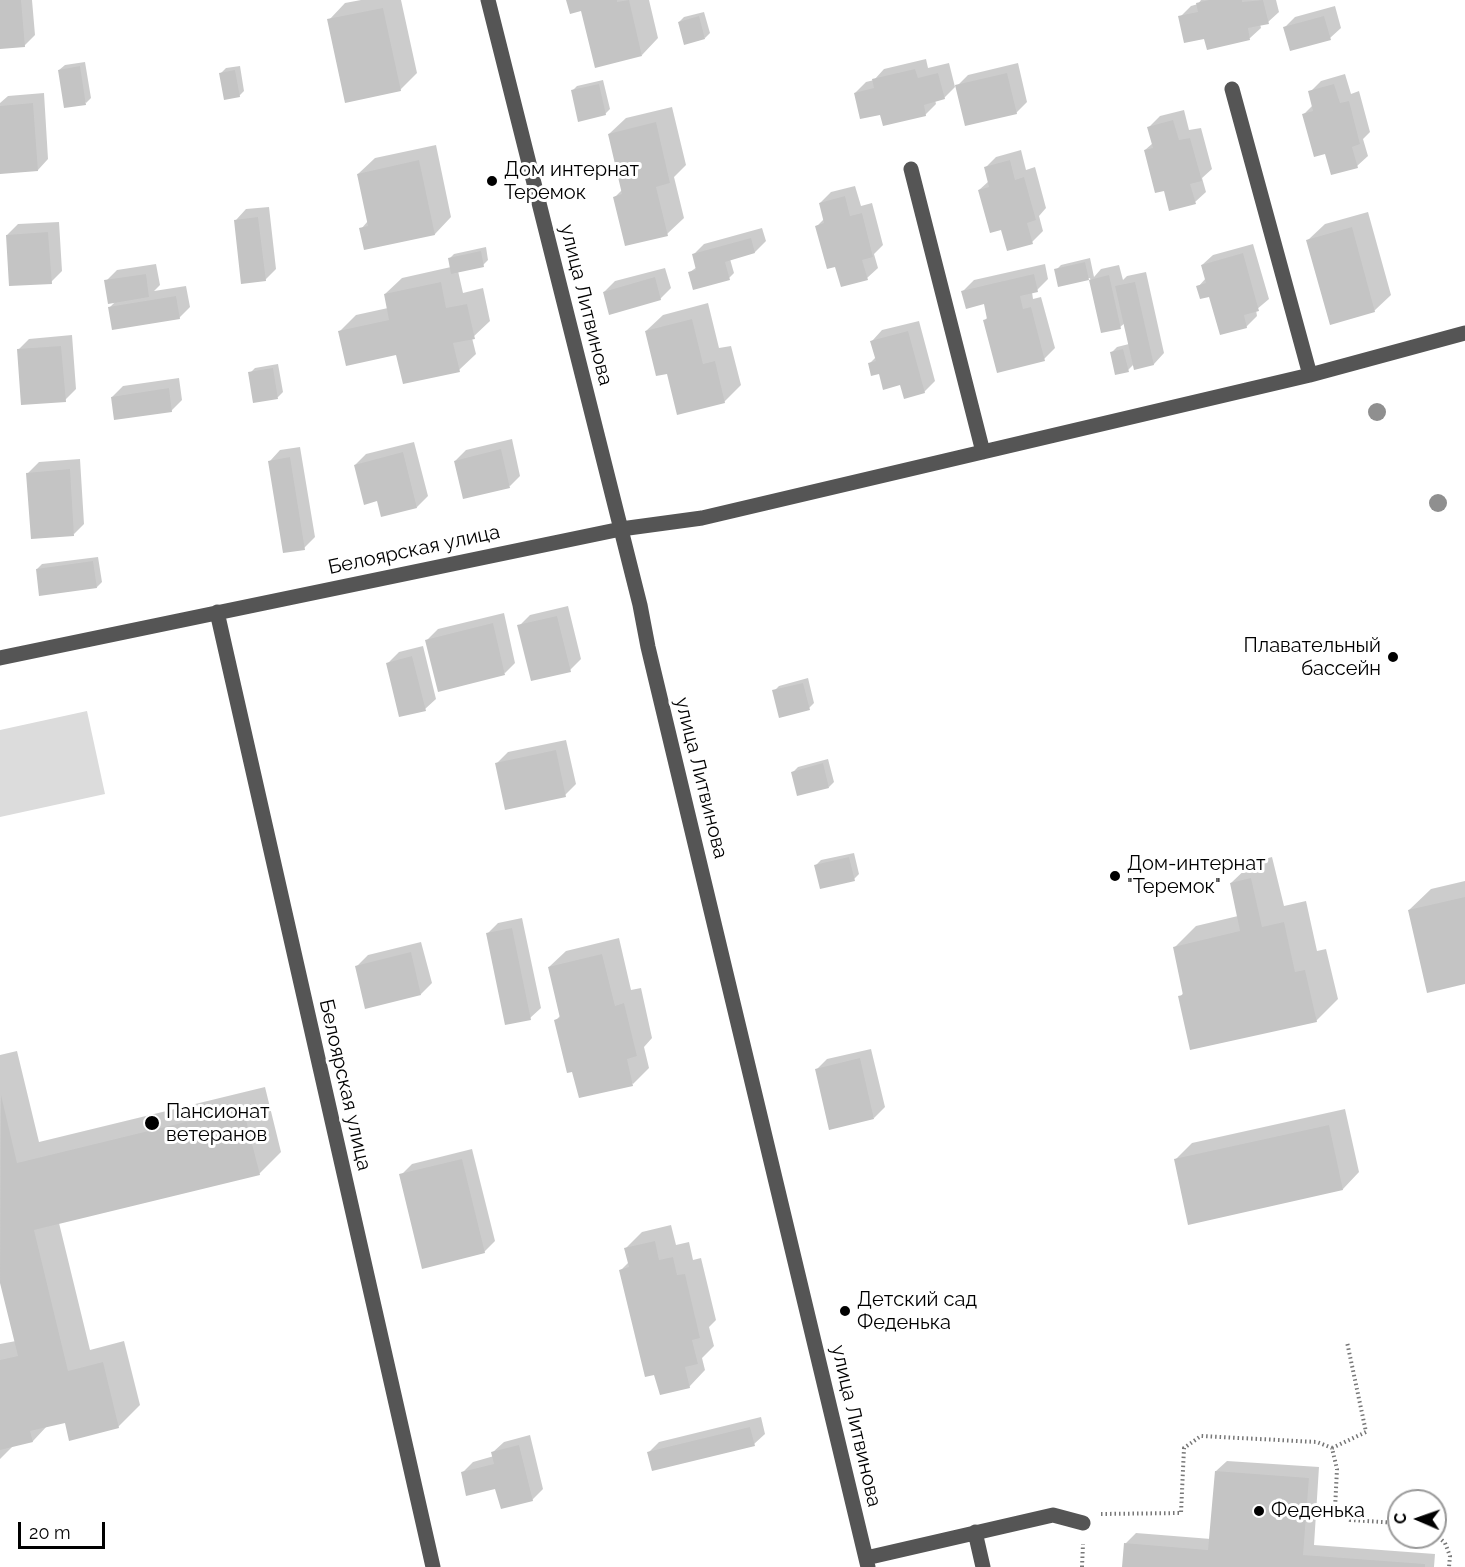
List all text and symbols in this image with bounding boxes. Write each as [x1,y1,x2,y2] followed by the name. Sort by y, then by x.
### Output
[504,158,639,205] place label: Дом интернат Теремок
[485,174,499,188] marker: Дом интернат Теремок
[554,222,618,388] street label: улица Литвинова
[326,520,502,580] street label: Белоярская улица
[1243,634,1381,681] place label: Плавательный бассейн
[1386,650,1400,664] marker: Плавательный бассейн
[669,695,733,861] street label: улица Литвинова
[1127,852,1265,899] place label: Дом-интернат "Теремок"
[1108,869,1122,883] marker: Дом-интернат "Теремок"
[314,997,376,1173] street label: Белоярская улица
[166,1100,270,1147] place label: Пансионат ветеранов
[143,1114,161,1132] marker: Пансионат ветеранов
[857,1288,977,1335] place label: Детский сад Феденька
[838,1304,852,1318] marker: Детский сад Феденька
[826,1343,886,1509] street label: улица Литвинова
[1387,1489,1447,1549] north arrow
[1271,1499,1365,1523] place label: Феденька
[1252,1504,1266,1518] marker: Феденька
[21,1510,108,1548] scale bar
[1391,1513,1410,1524] text: С
[29,1522,71,1543] text: 20 m

